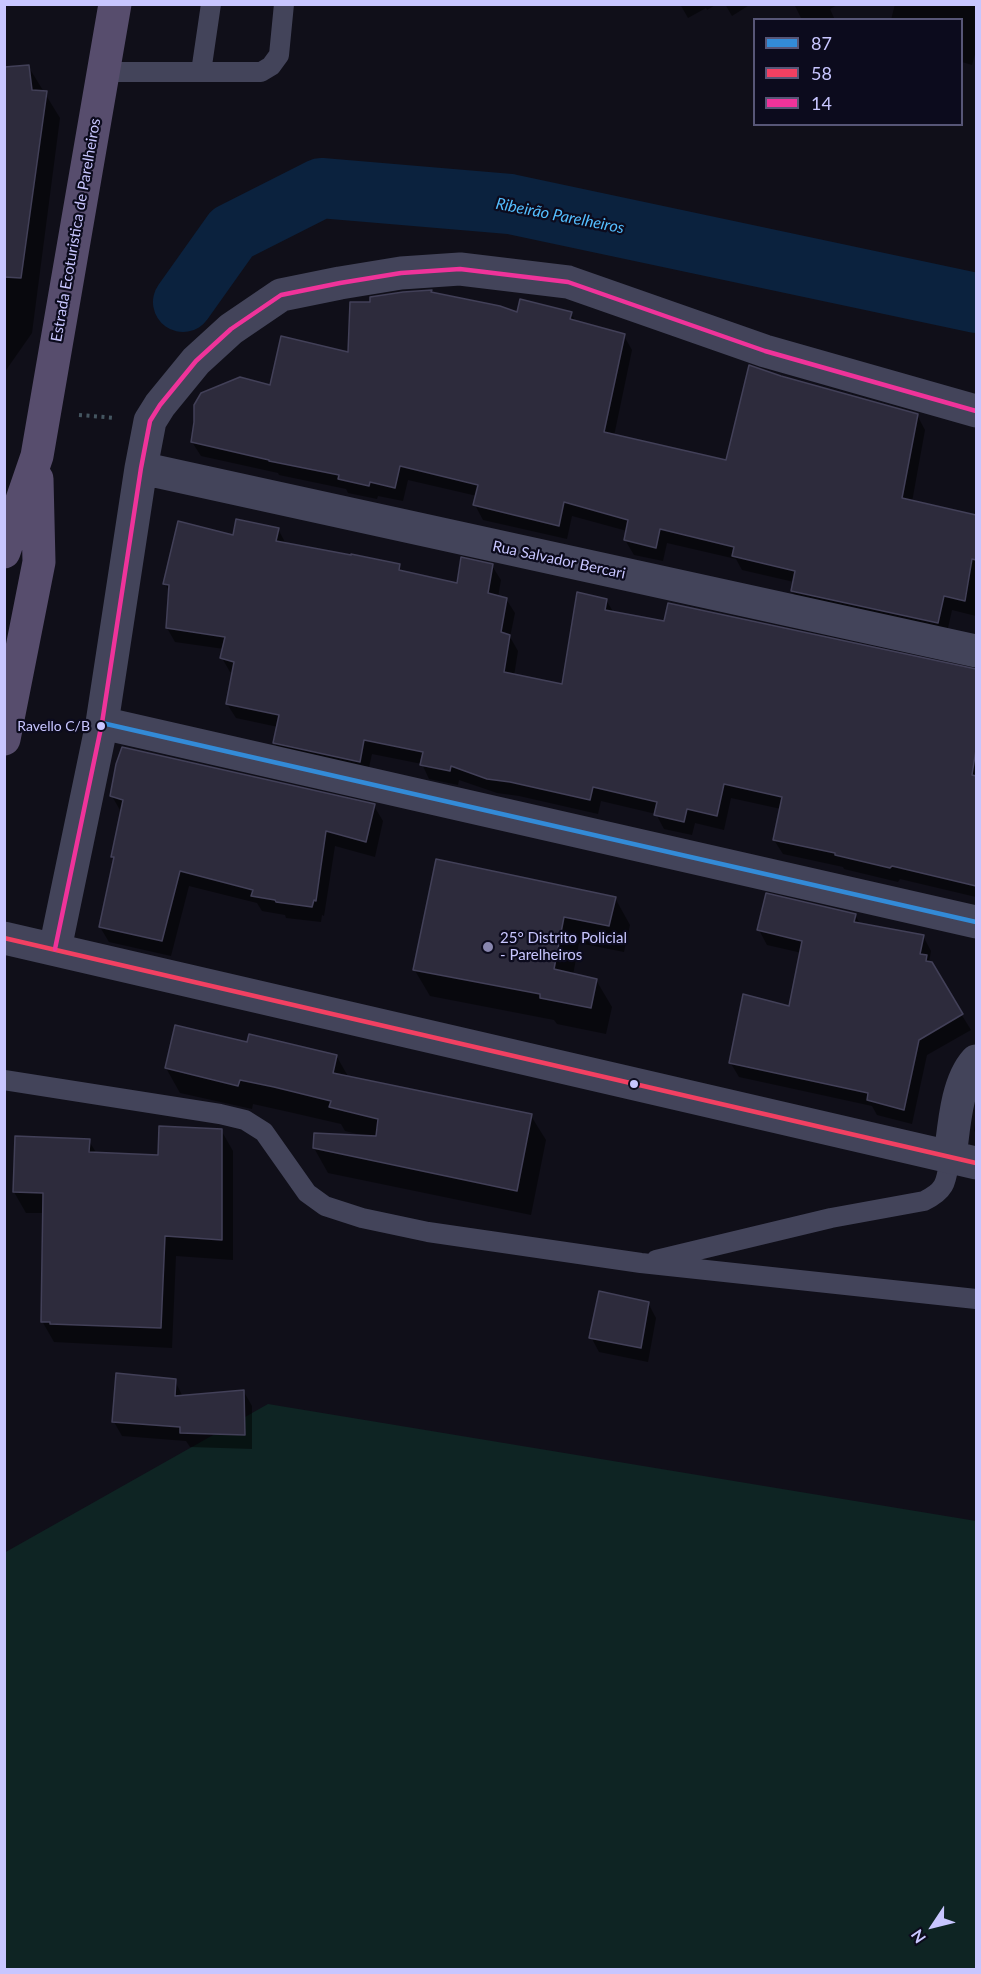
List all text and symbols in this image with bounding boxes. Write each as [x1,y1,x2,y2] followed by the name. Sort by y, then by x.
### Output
[753,18,963,126] legend
[811,32,832,54] text: 87
[811,62,832,84] text: 58
[811,92,832,114] text: 14
[47,117,105,343] street label: Estrada Ecoturistica de Parelheiros
[494,194,626,238] water label: Ribeirão Parelheiros
[491,537,627,583] street label: Rua Salvador Bercari
[17,718,90,734] place label: Ravello C/B
[95,720,107,732] marker: Ravello C/B
[500,929,627,964] place label: 25° Distrito Policial - Parelheiros
[481,940,495,954] marker: 25° Distrito Policial - Parelheiros
[628,1078,640,1090] unlabelled marker
[903,1896,963,1956] north arrow
[907,1926,929,1947] text: N

